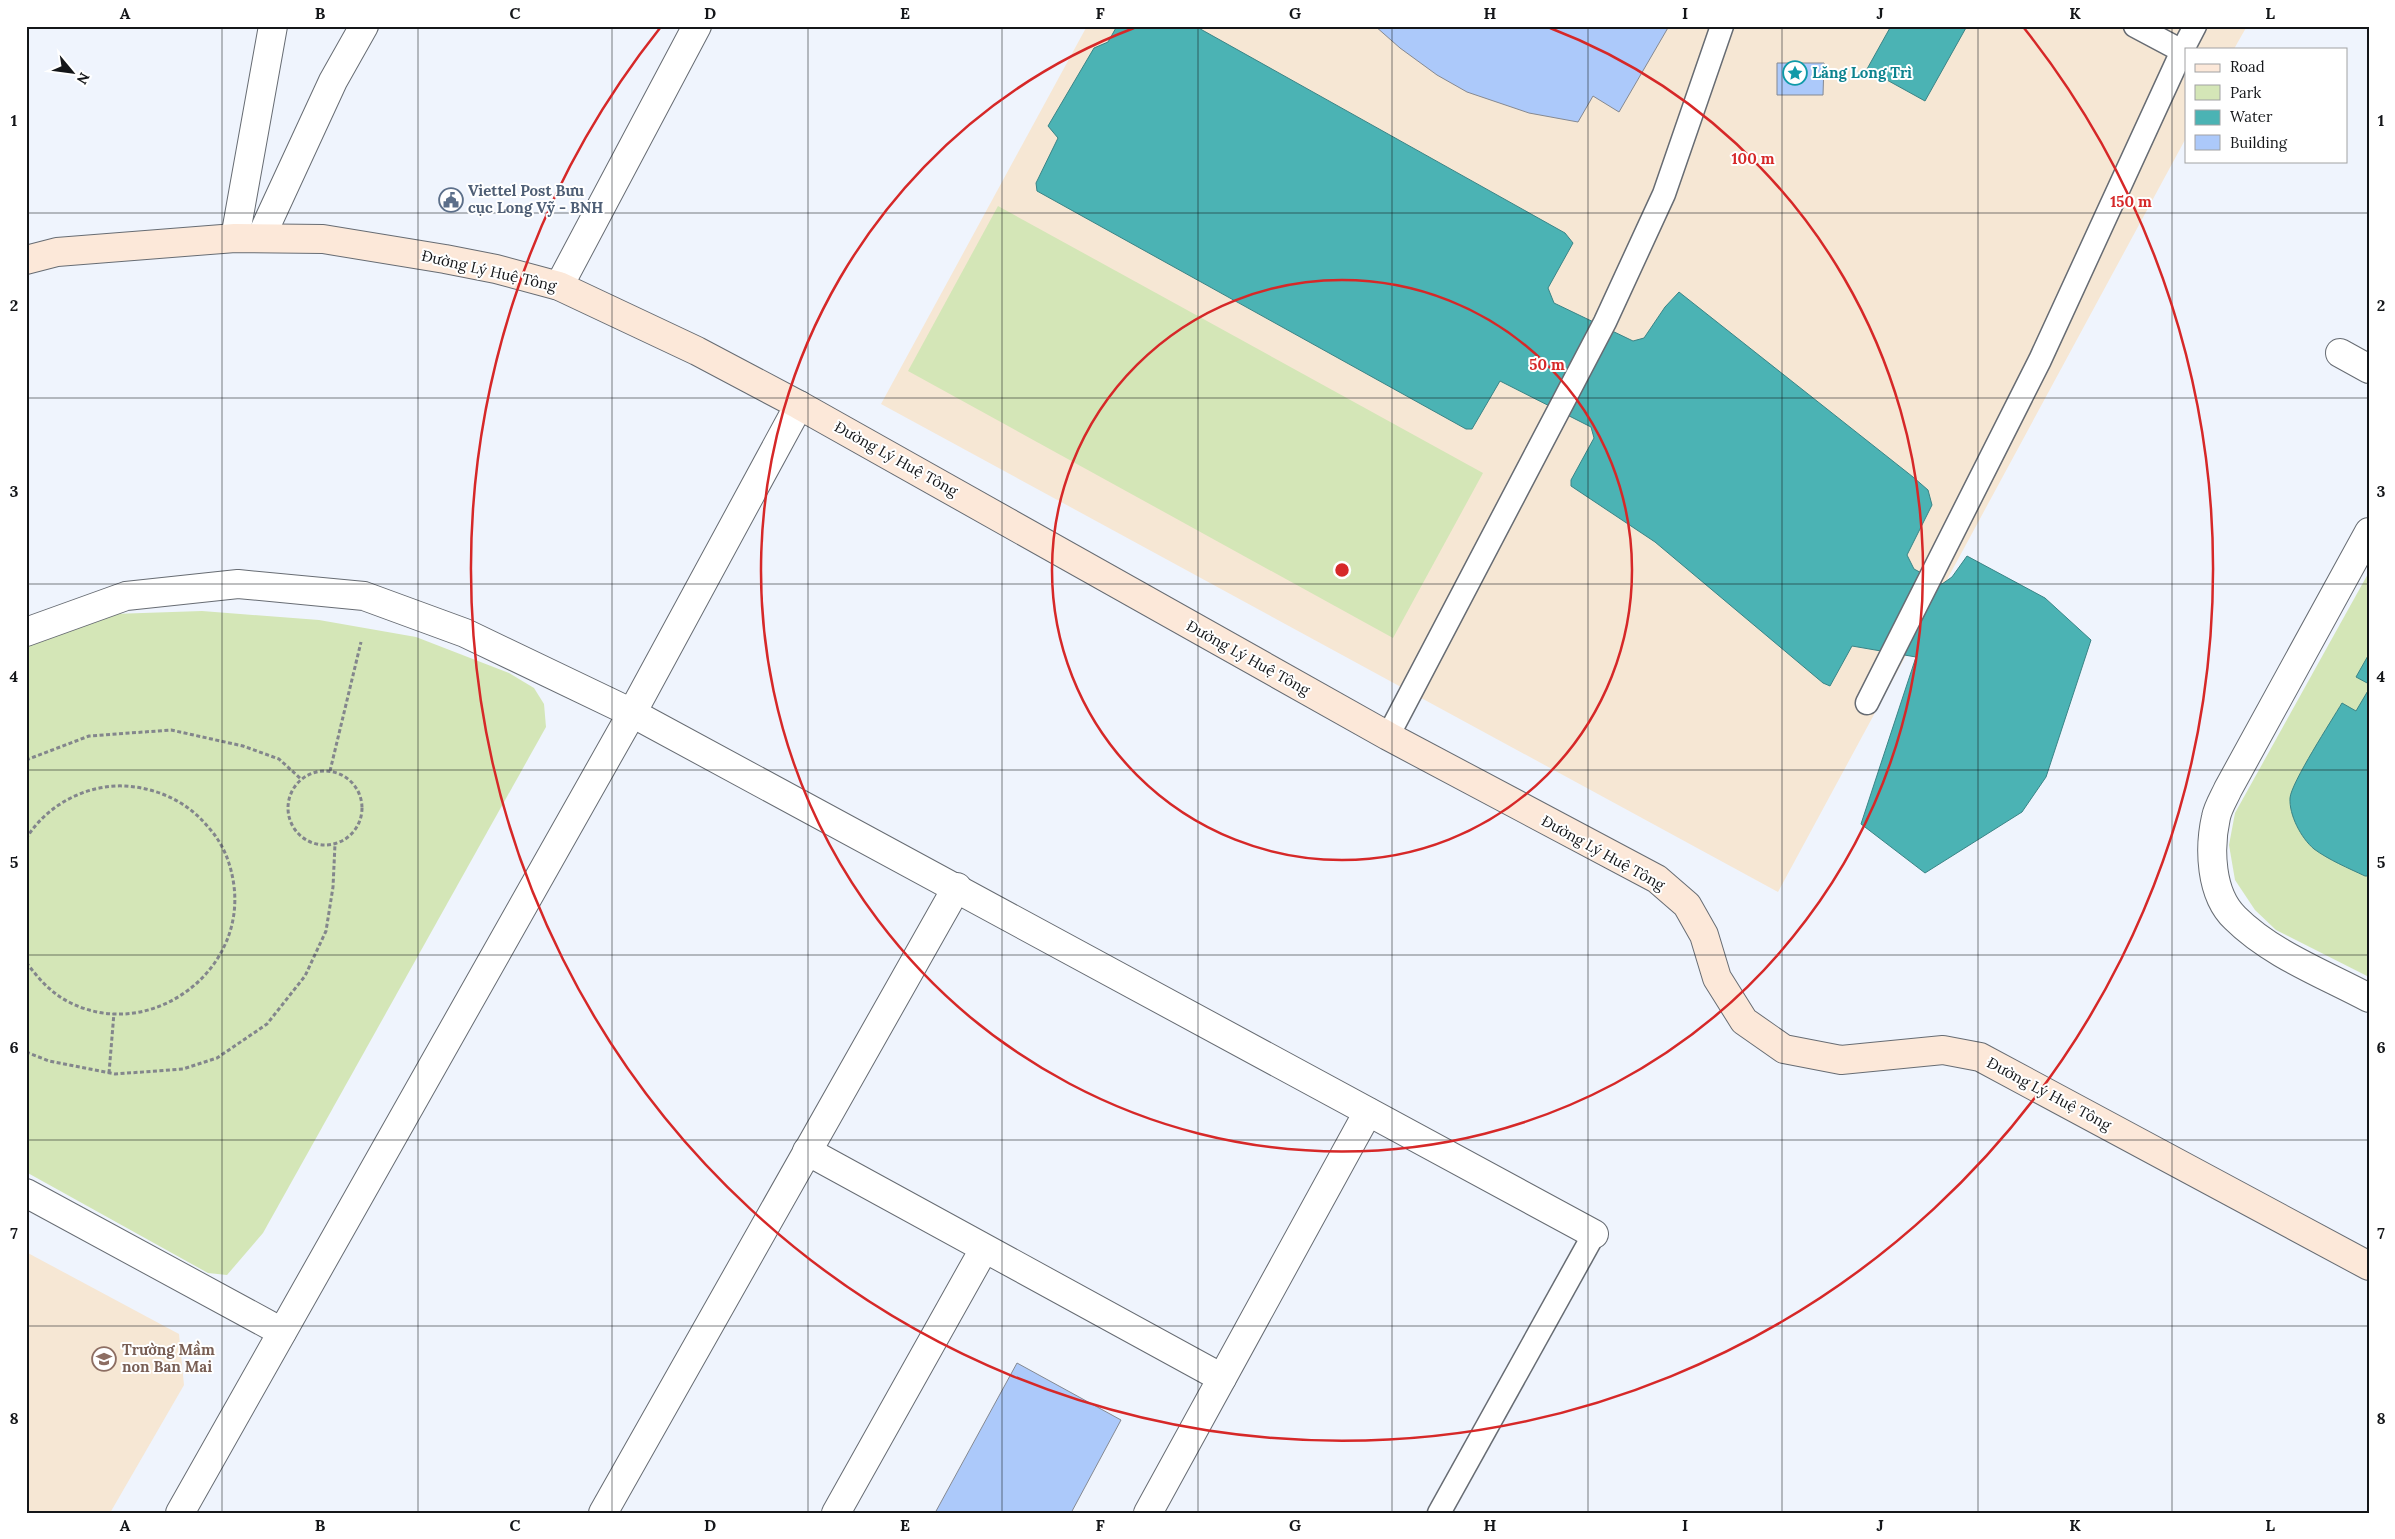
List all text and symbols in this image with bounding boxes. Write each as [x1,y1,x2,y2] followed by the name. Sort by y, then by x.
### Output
[120,3,131,23] text: A
[315,3,326,23] text: B
[509,3,521,23] text: C
[704,3,716,23] text: D
[900,3,910,23] text: E
[1095,3,1105,23] text: F
[1289,3,1301,23] text: G
[1484,3,1497,23] text: H
[1682,3,1688,23] text: I
[1876,3,1884,23] text: J
[2069,3,2081,23] text: K
[2265,3,2275,23] text: L
[48,48,98,98] north arrow
[2185,48,2348,162] legend
[2230,57,2265,76] text: Road
[1782,60,1808,86] place icon: Lăng Long Trì
[1812,63,1912,82] place label: Lăng Long Trì
[73,69,94,88] text: N
[2230,83,2261,102] text: Park
[2230,107,2273,126] text: Water
[11,110,17,130] text: 1
[2378,110,2384,130] text: 1
[2230,133,2288,152] text: Building
[1732,149,1775,168] text: 100 m
[468,181,603,217] place label: Viettel Post Bưu cục Long Vỹ - BNH
[438,187,464,213] public building icon: Viettel Post Bưu cục Long Vỹ - BNH
[2110,192,2152,211] text: 150 m
[420,246,559,295] street label: Đường Lý Huệ Tông
[10,295,18,315] text: 2
[2377,295,2385,315] text: 2
[1529,355,1565,374] text: 50 m
[831,417,962,501] street label: Đường Lý Huệ Tông
[10,481,19,501] text: 3
[2377,481,2386,501] text: 3
[1333,561,1351,579] centre of rings
[1183,616,1314,700] street label: Đường Lý Huệ Tông
[10,666,19,686] text: 4
[2377,666,2386,686] text: 4
[1538,811,1669,895] street label: Đường Lý Huệ Tông
[10,852,19,872] text: 5
[2377,852,2386,872] text: 5
[9,1037,19,1057] text: 6
[2376,1037,2386,1057] text: 6
[1984,1053,2115,1135] street label: Đường Lý Huệ Tông
[10,1223,18,1243] text: 7
[2377,1223,2385,1243] text: 7
[122,1340,215,1376] place label: Trường Mầm non Ban Mai
[91,1346,117,1372] school or university icon: Trường Mầm non Ban Mai
[9,1408,19,1428] text: 8
[2376,1408,2386,1428] text: 8
[120,1515,131,1535] text: A
[315,1515,326,1535] text: B
[509,1515,521,1535] text: C
[704,1515,716,1535] text: D
[900,1515,910,1535] text: E
[1095,1515,1105,1535] text: F
[1289,1515,1301,1535] text: G
[1484,1515,1497,1535] text: H
[1682,1515,1688,1535] text: I
[1876,1515,1884,1535] text: J
[2069,1515,2081,1535] text: K
[2265,1515,2275,1535] text: L

